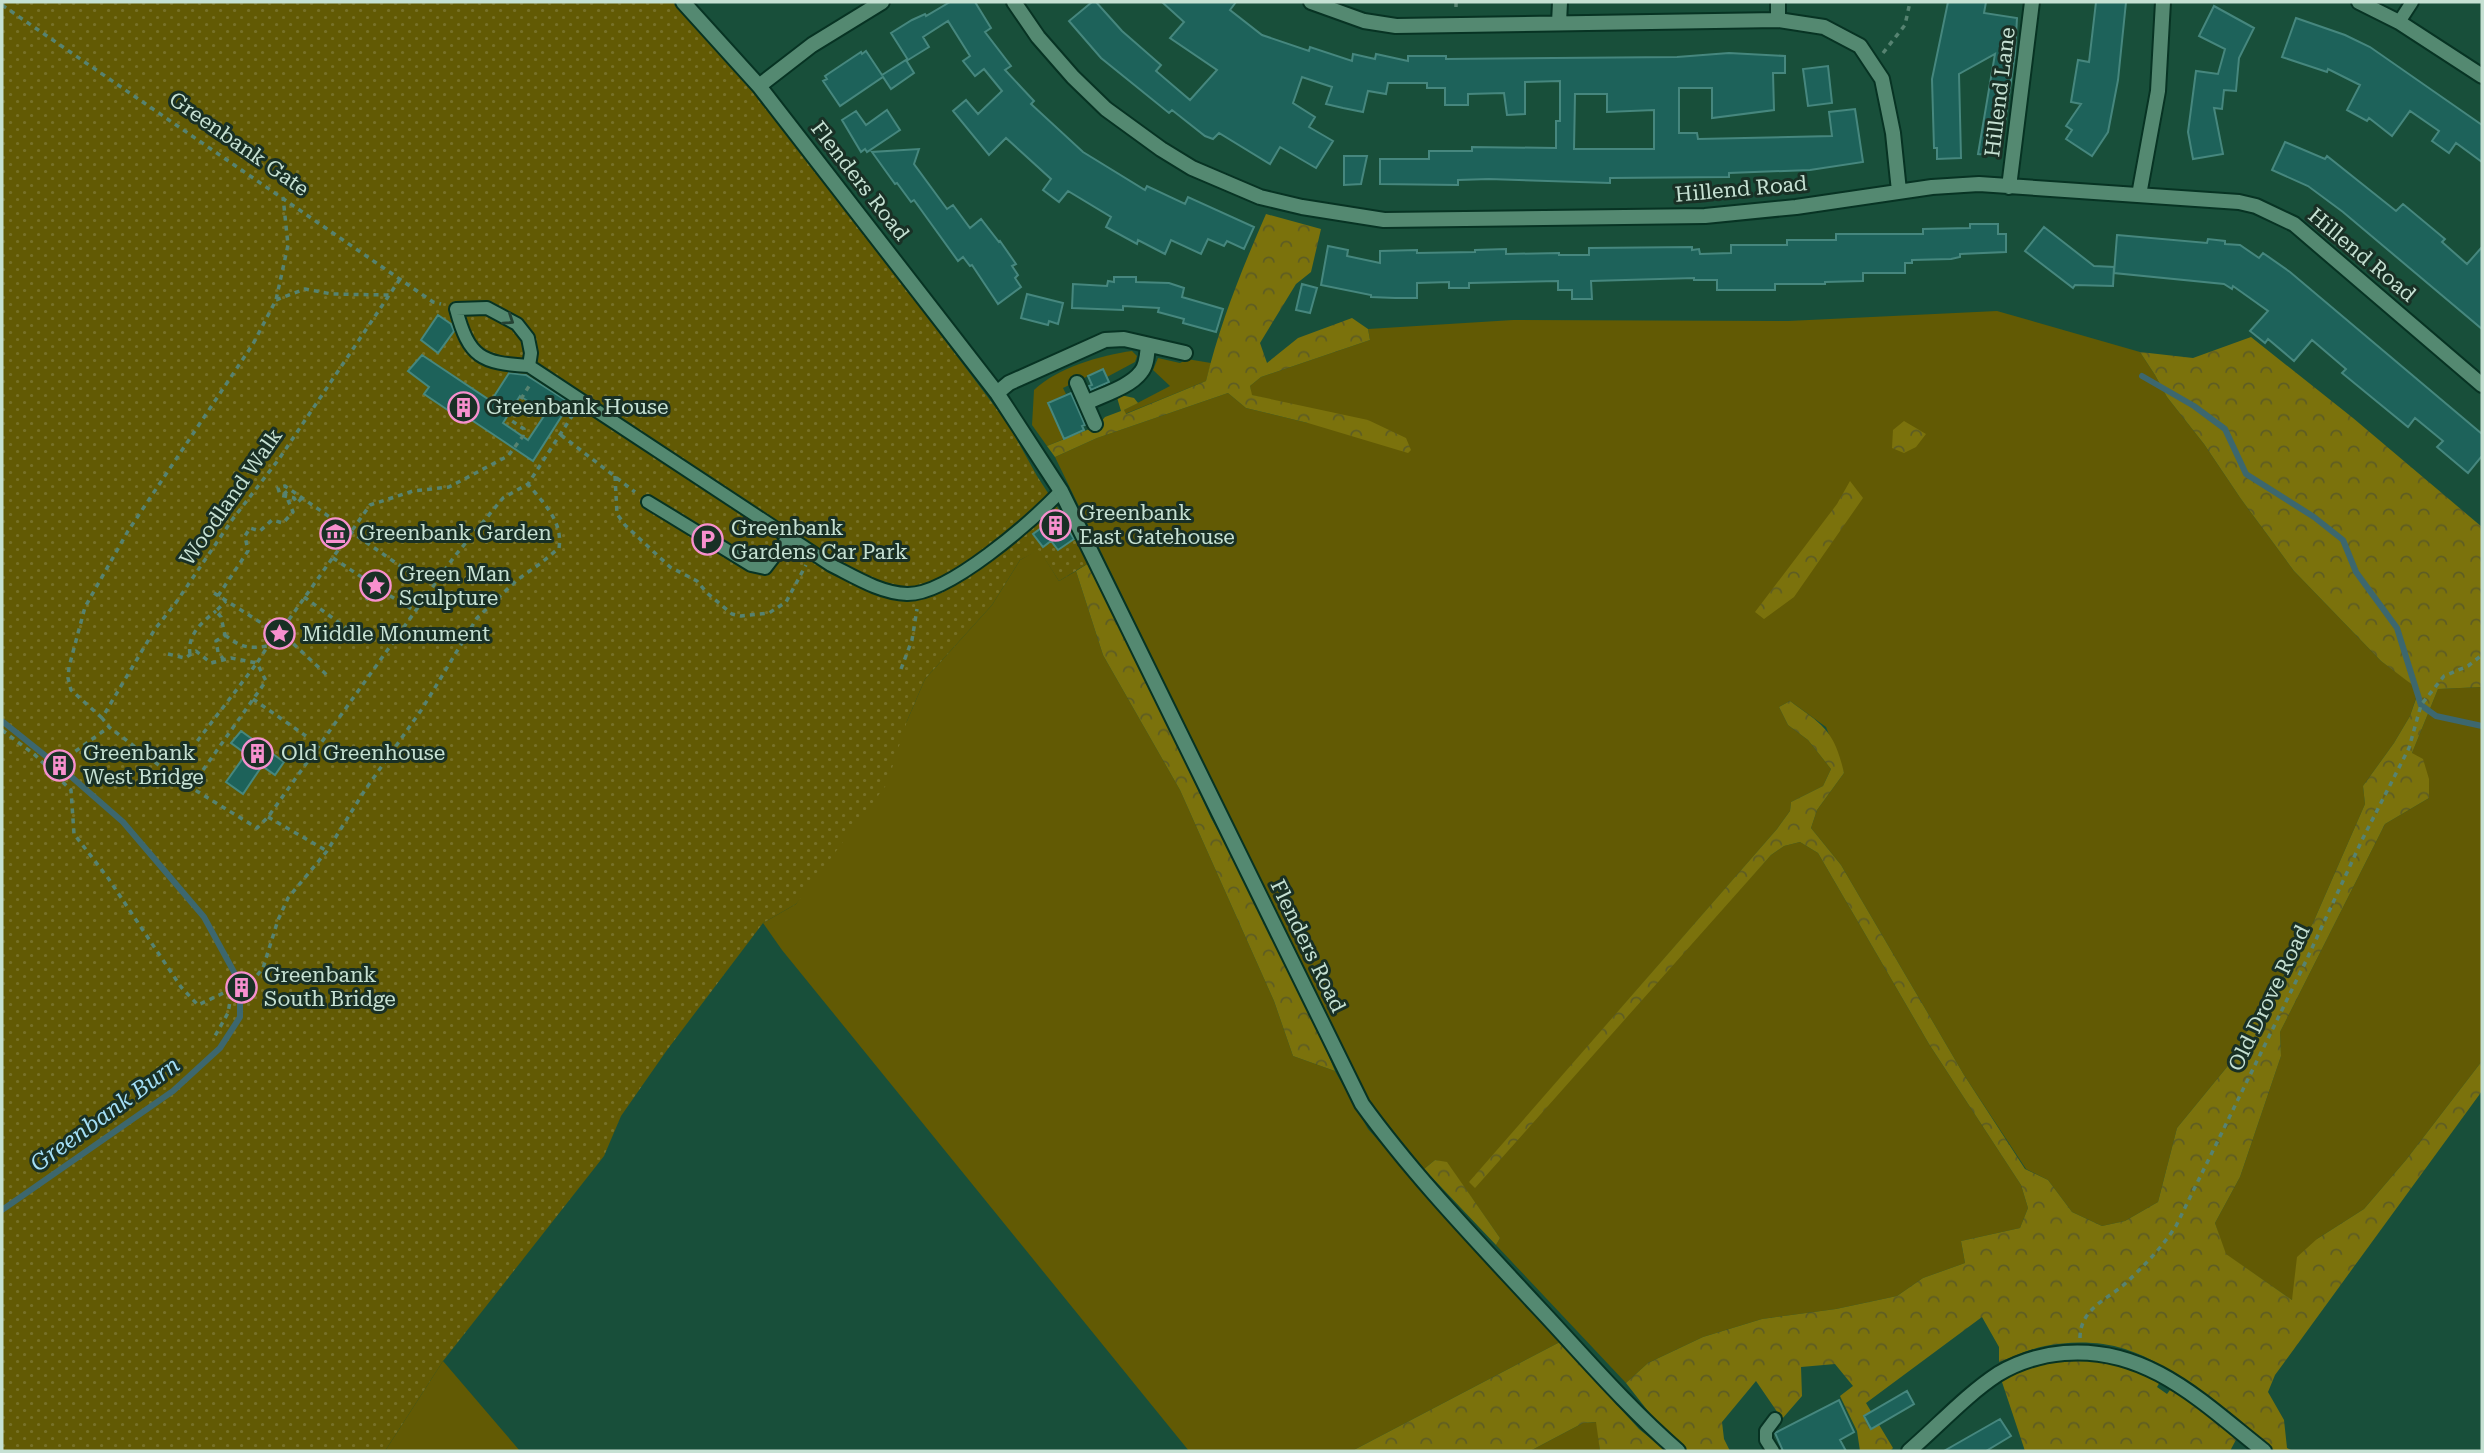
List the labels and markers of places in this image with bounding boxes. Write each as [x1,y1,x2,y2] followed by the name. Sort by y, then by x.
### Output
[446,390,480,424] building icon: Greenbank House
[486,395,669,419] place label: Greenbank House
[1079,501,1235,549] place label: Greenbank East Gatehouse
[1039,508,1073,542] building icon: Greenbank East Gatehouse
[319,516,353,550] museum icon: Greenbank Garden
[731,516,908,564] place label: Greenbank Gardens Car Park
[359,521,552,545] place label: Greenbank Garden
[691,523,725,557] parking icon: Greenbank Gardens Car Park
[399,562,511,610] place label: Green Man Sculpture
[359,569,393,603] place icon: Green Man Sculpture
[262,617,296,651] place icon: Middle Monument
[302,622,490,646] place label: Middle Monument
[241,736,275,770] building icon: Old Greenhouse
[83,741,204,789] place label: Greenbank West Bridge
[281,741,445,765] place label: Old Greenhouse
[43,748,77,782] building icon: Greenbank West Bridge
[264,963,396,1011] place label: Greenbank South Bridge
[224,970,258,1004] building icon: Greenbank South Bridge

